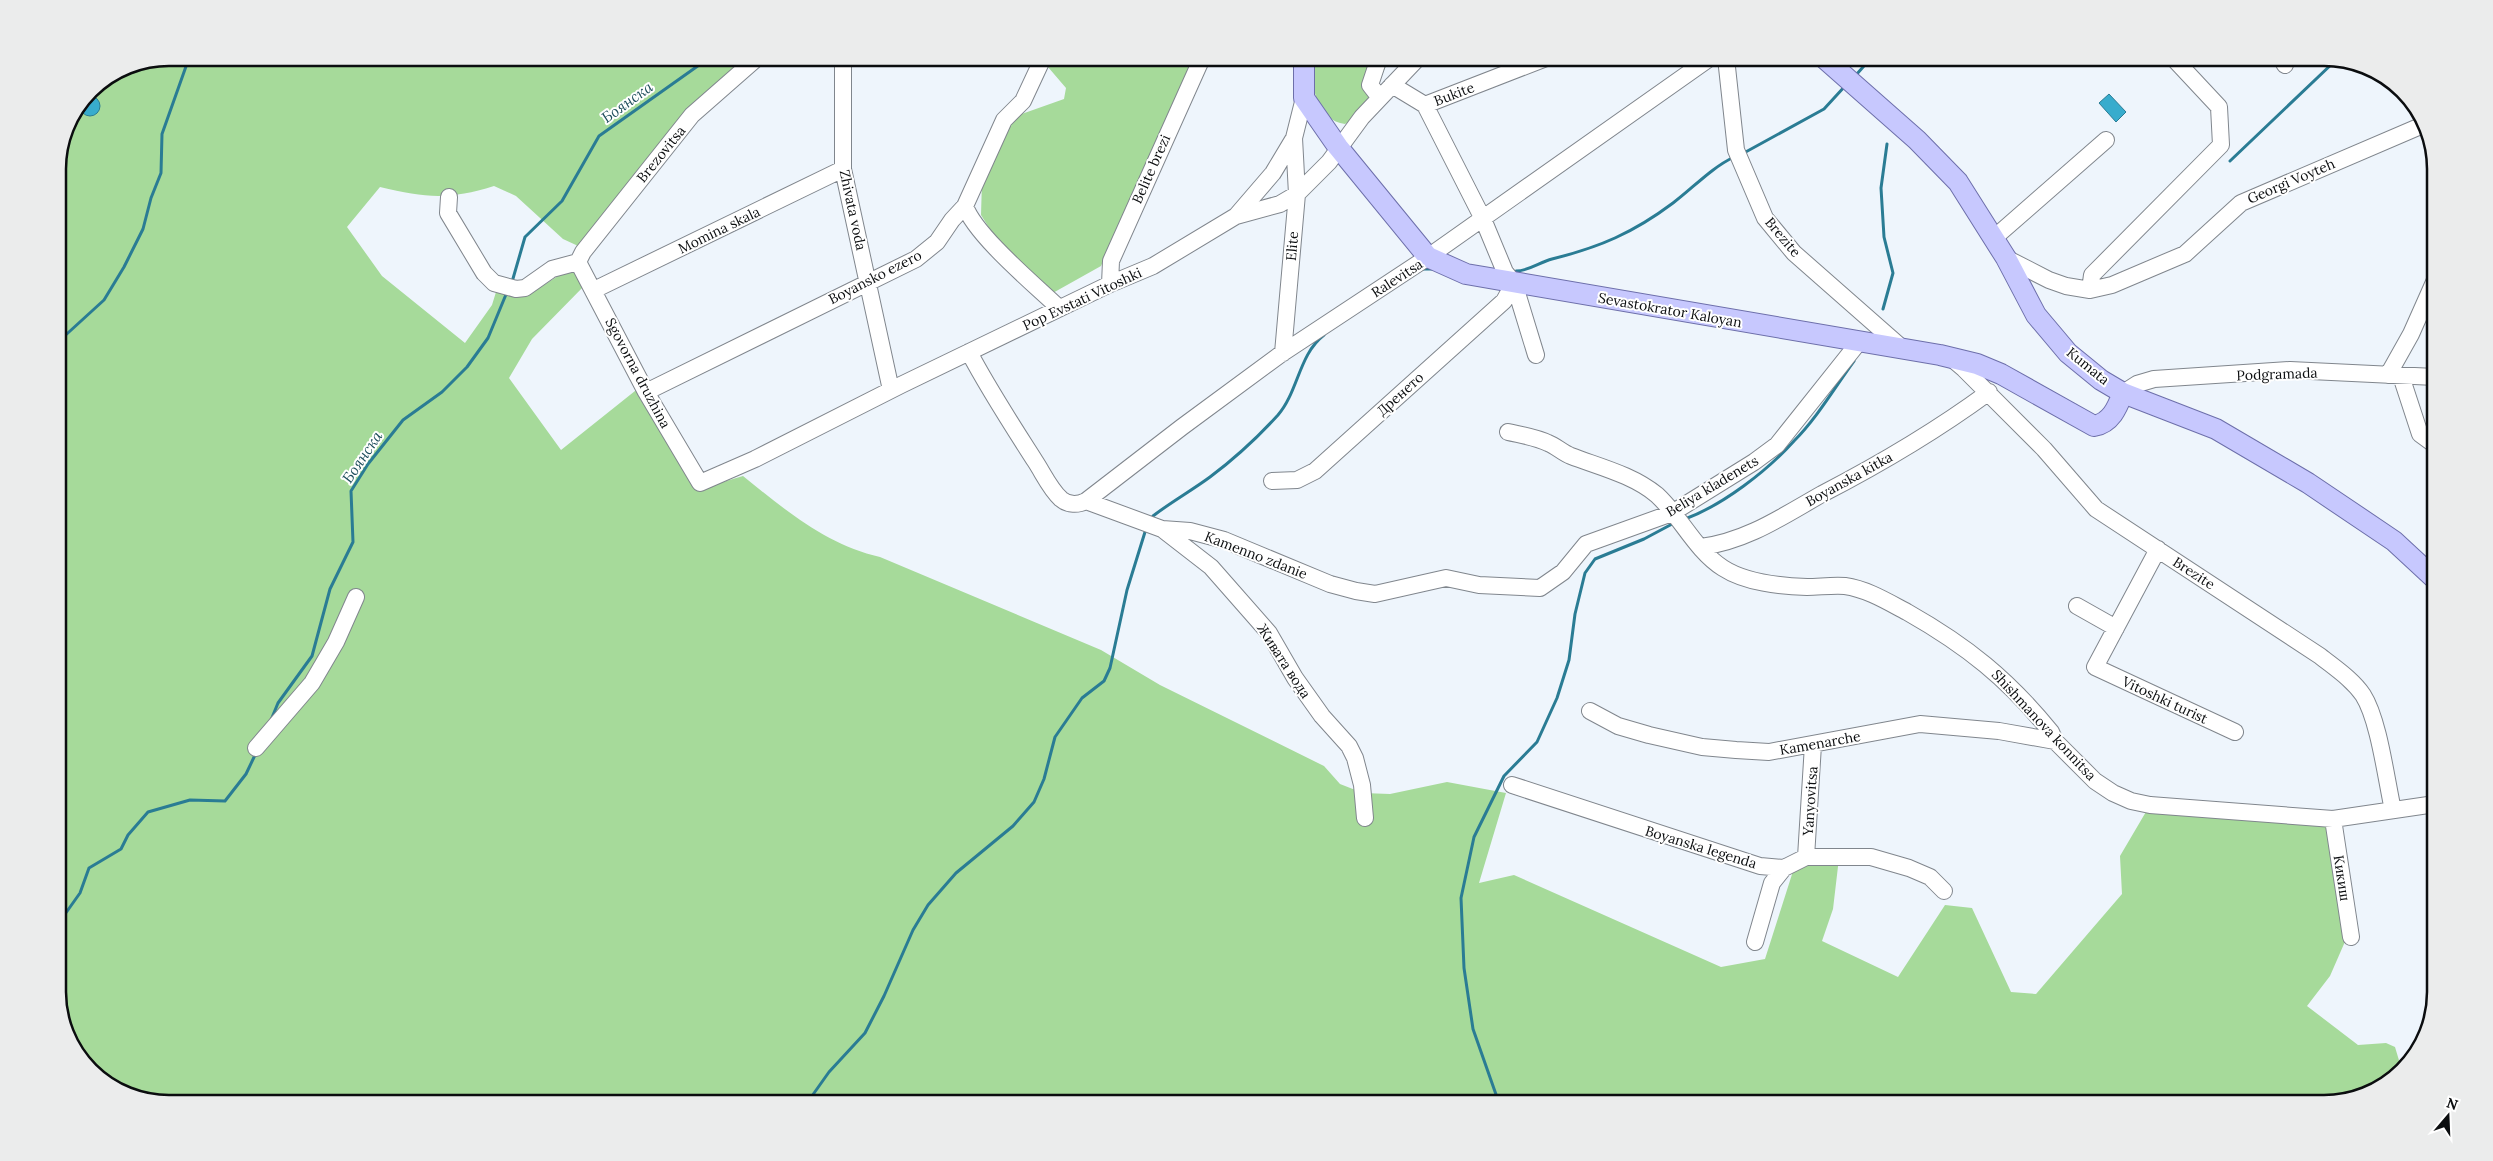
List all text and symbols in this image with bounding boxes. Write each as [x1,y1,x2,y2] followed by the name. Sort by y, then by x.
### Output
[598,77,657,127] water label: Боянска
[1431,78,1477,110] street label: Bukite
[633,122,689,186] street label: Brezovitsa
[1128,132,1174,206] street label: Belite brezi
[2244,154,2338,208] street label: Georgi Voyteh
[836,168,870,252] street label: Zhivata voda
[675,202,763,258] street label: Momina skala
[1761,213,1805,261] street label: Brezite
[1282,230,1302,262] street label: Elite
[825,246,925,308] street label: Boyansko ezero
[1368,255,1426,301] street label: Ralevitsa
[1020,263,1144,334] street label: Pop Evstati Vitoshki
[1597,289,1744,332] street label: Sevastokrator Kaloyan
[601,315,675,431] street label: Sgovorna druzhina
[2063,343,2113,389] street label: Kumata
[2236,364,2318,384] street label: Podgramada
[1373,368,1427,420] street label: Дренето
[338,427,387,487] water label: Боянска
[1802,448,1896,510] street label: Boyanska kitka
[1663,451,1761,521] street label: Beliya kladenets
[1202,527,1310,583] street label: Kamenno zdanie
[2170,553,2219,593] street label: Brezite
[1253,620,1315,702] street label: Живата вода
[1988,666,2100,784] street label: Shishmanova konnitsa
[2118,672,2211,728] street label: Vitoshki turist
[1778,727,1862,759] street label: Kamenarche
[1799,766,1821,837] street label: Yanyovitsa
[1643,821,1759,873] street label: Boyanska legenda
[2329,854,2355,902] street label: Кикиш
[2423,1091,2473,1141] north arrow
[2444,1093,2460,1114] text: N

